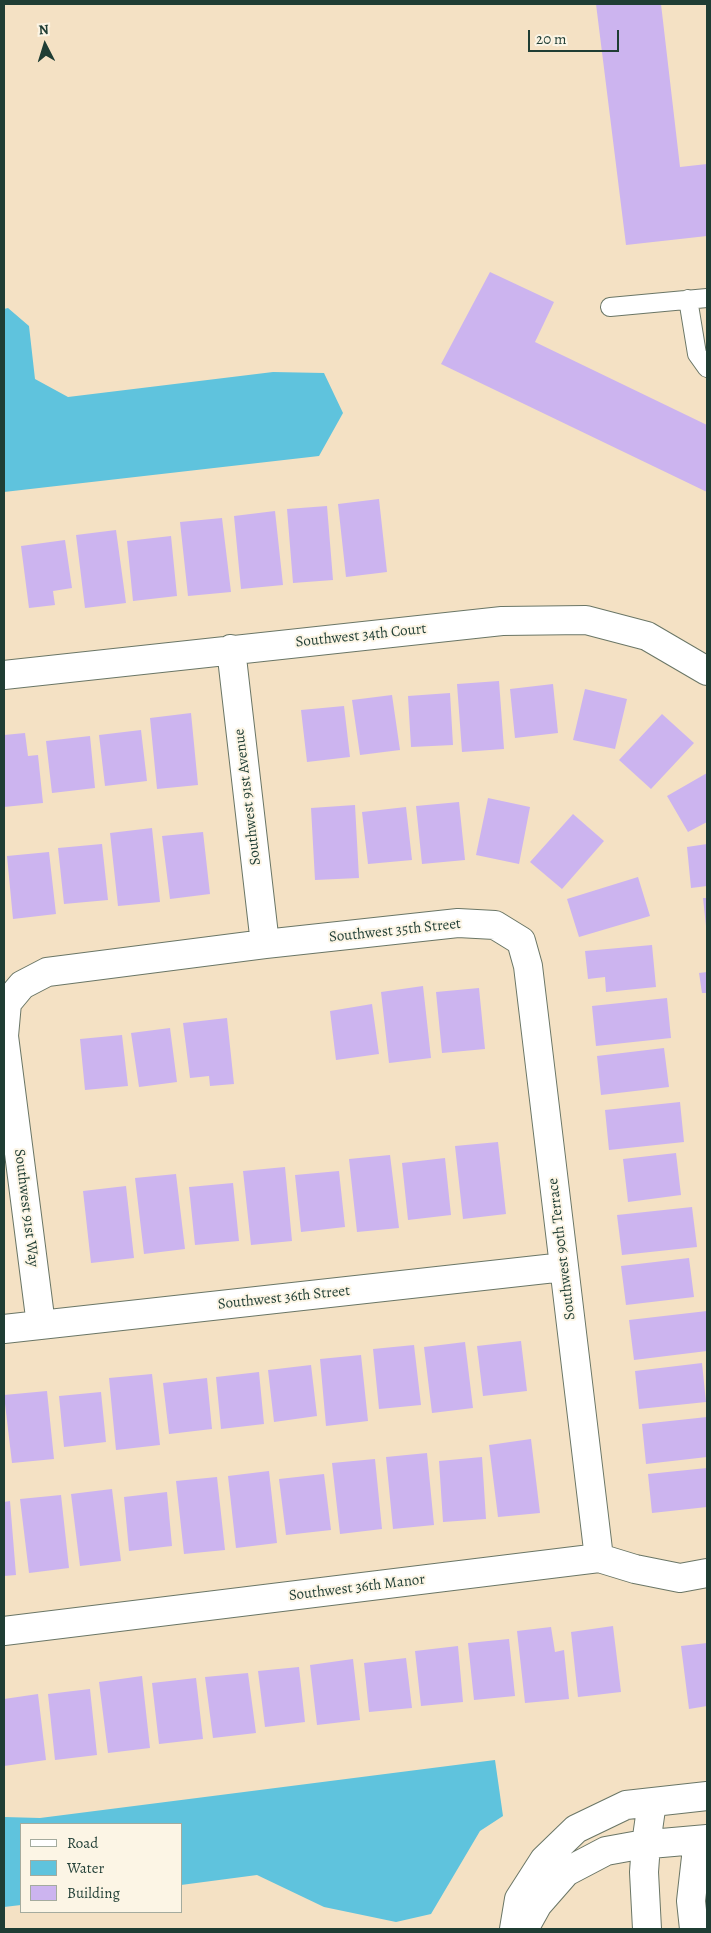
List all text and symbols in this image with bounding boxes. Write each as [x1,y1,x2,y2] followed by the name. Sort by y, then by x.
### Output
[20,20,70,70] north arrow
[38,20,50,39] text: N
[531,20,622,52] scale bar
[536,29,567,49] text: 20 m
[295,620,427,652] street label: Southwest 34th Court
[231,728,265,866] street label: Southwest 91st Avenue
[328,915,462,947] street label: Southwest 35th Street
[10,1148,42,1268] street label: Southwest 91st Way
[544,1177,580,1321] street label: Southwest 90th Terrace
[217,1282,351,1314] street label: Southwest 36th Street
[288,1571,426,1605] street label: Southwest 36th Manor
[20,1823,182,1913] legend
[67,1833,98,1853] text: Road
[67,1858,104,1878] text: Water
[67,1883,120,1903] text: Building

